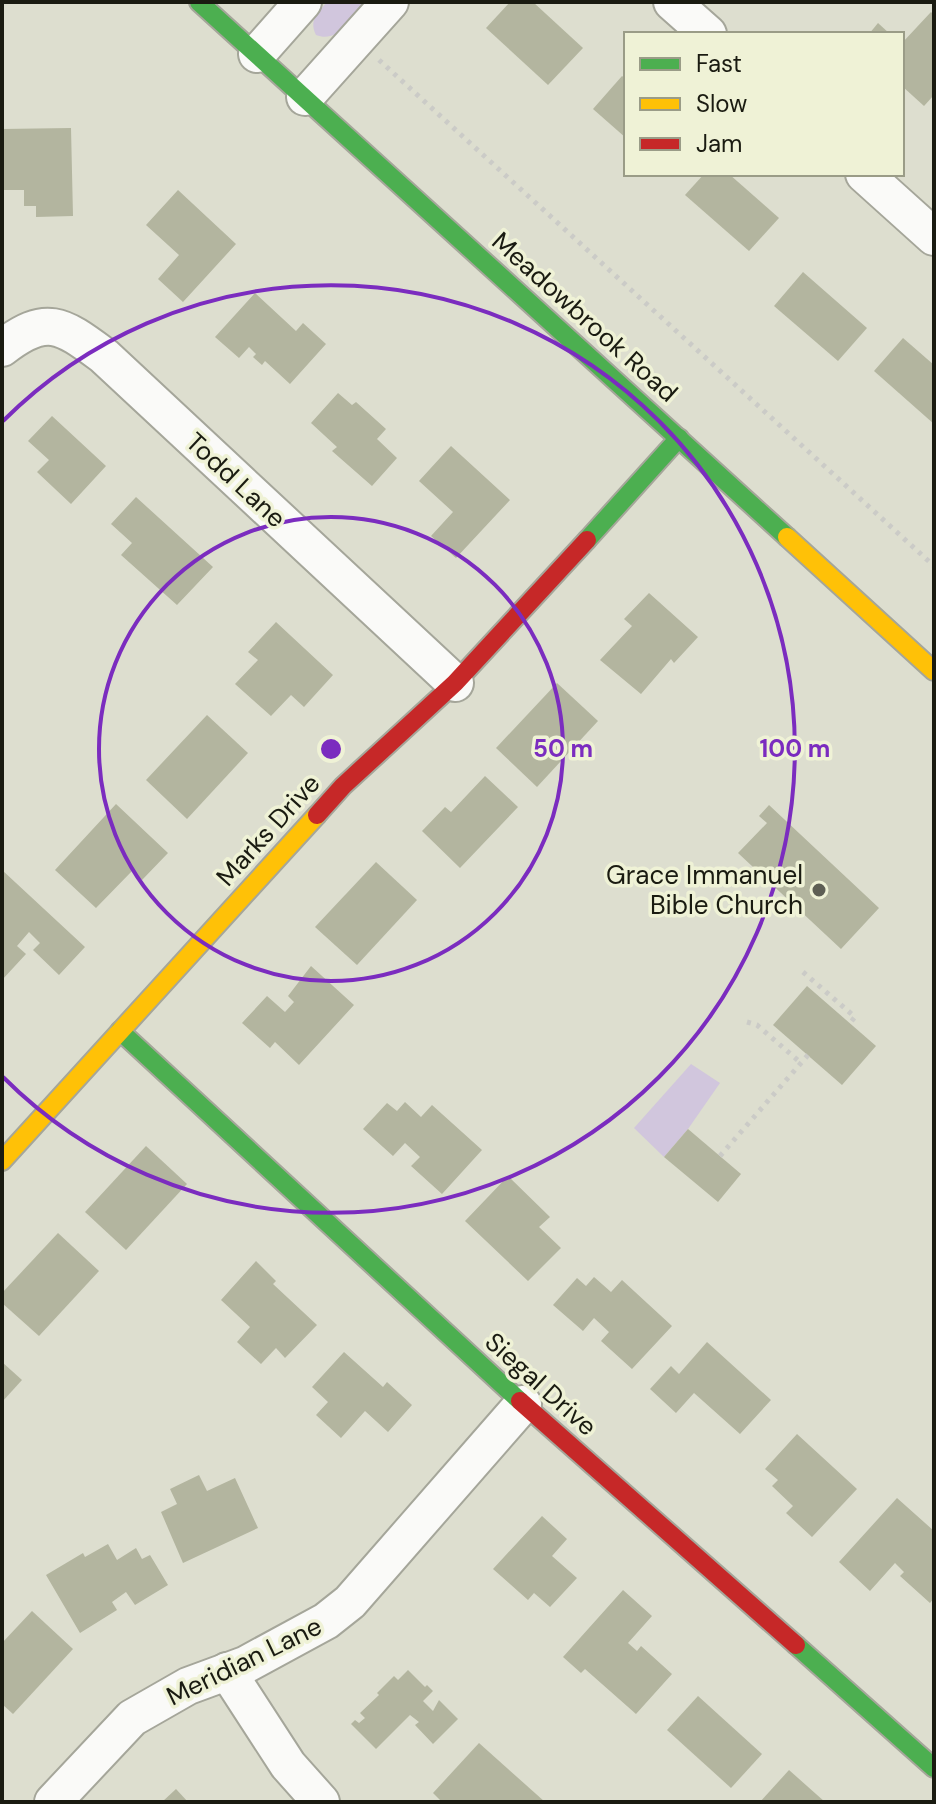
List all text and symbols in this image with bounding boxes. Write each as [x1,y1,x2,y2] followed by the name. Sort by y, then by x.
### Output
[624,32,904,176] legend
[696,48,742,79] text: Fast
[696,88,747,119] text: Slow
[696,128,742,159] text: Jam
[485,225,685,409] street label: Meadowbrook Road
[179,425,293,535] street label: Todd Lane
[533,733,593,764] text: 50 m
[760,733,830,764] text: 100 m
[317,735,345,763] centre of rings
[209,767,327,893] street label: Marks Drive
[606,858,803,922] place label: Grace Immanuel Bible Church
[810,881,828,899] marker: Grace Immanuel Bible Church
[478,1325,604,1443] street label: Siegal Drive
[161,1609,327,1713] street label: Meridian Lane

